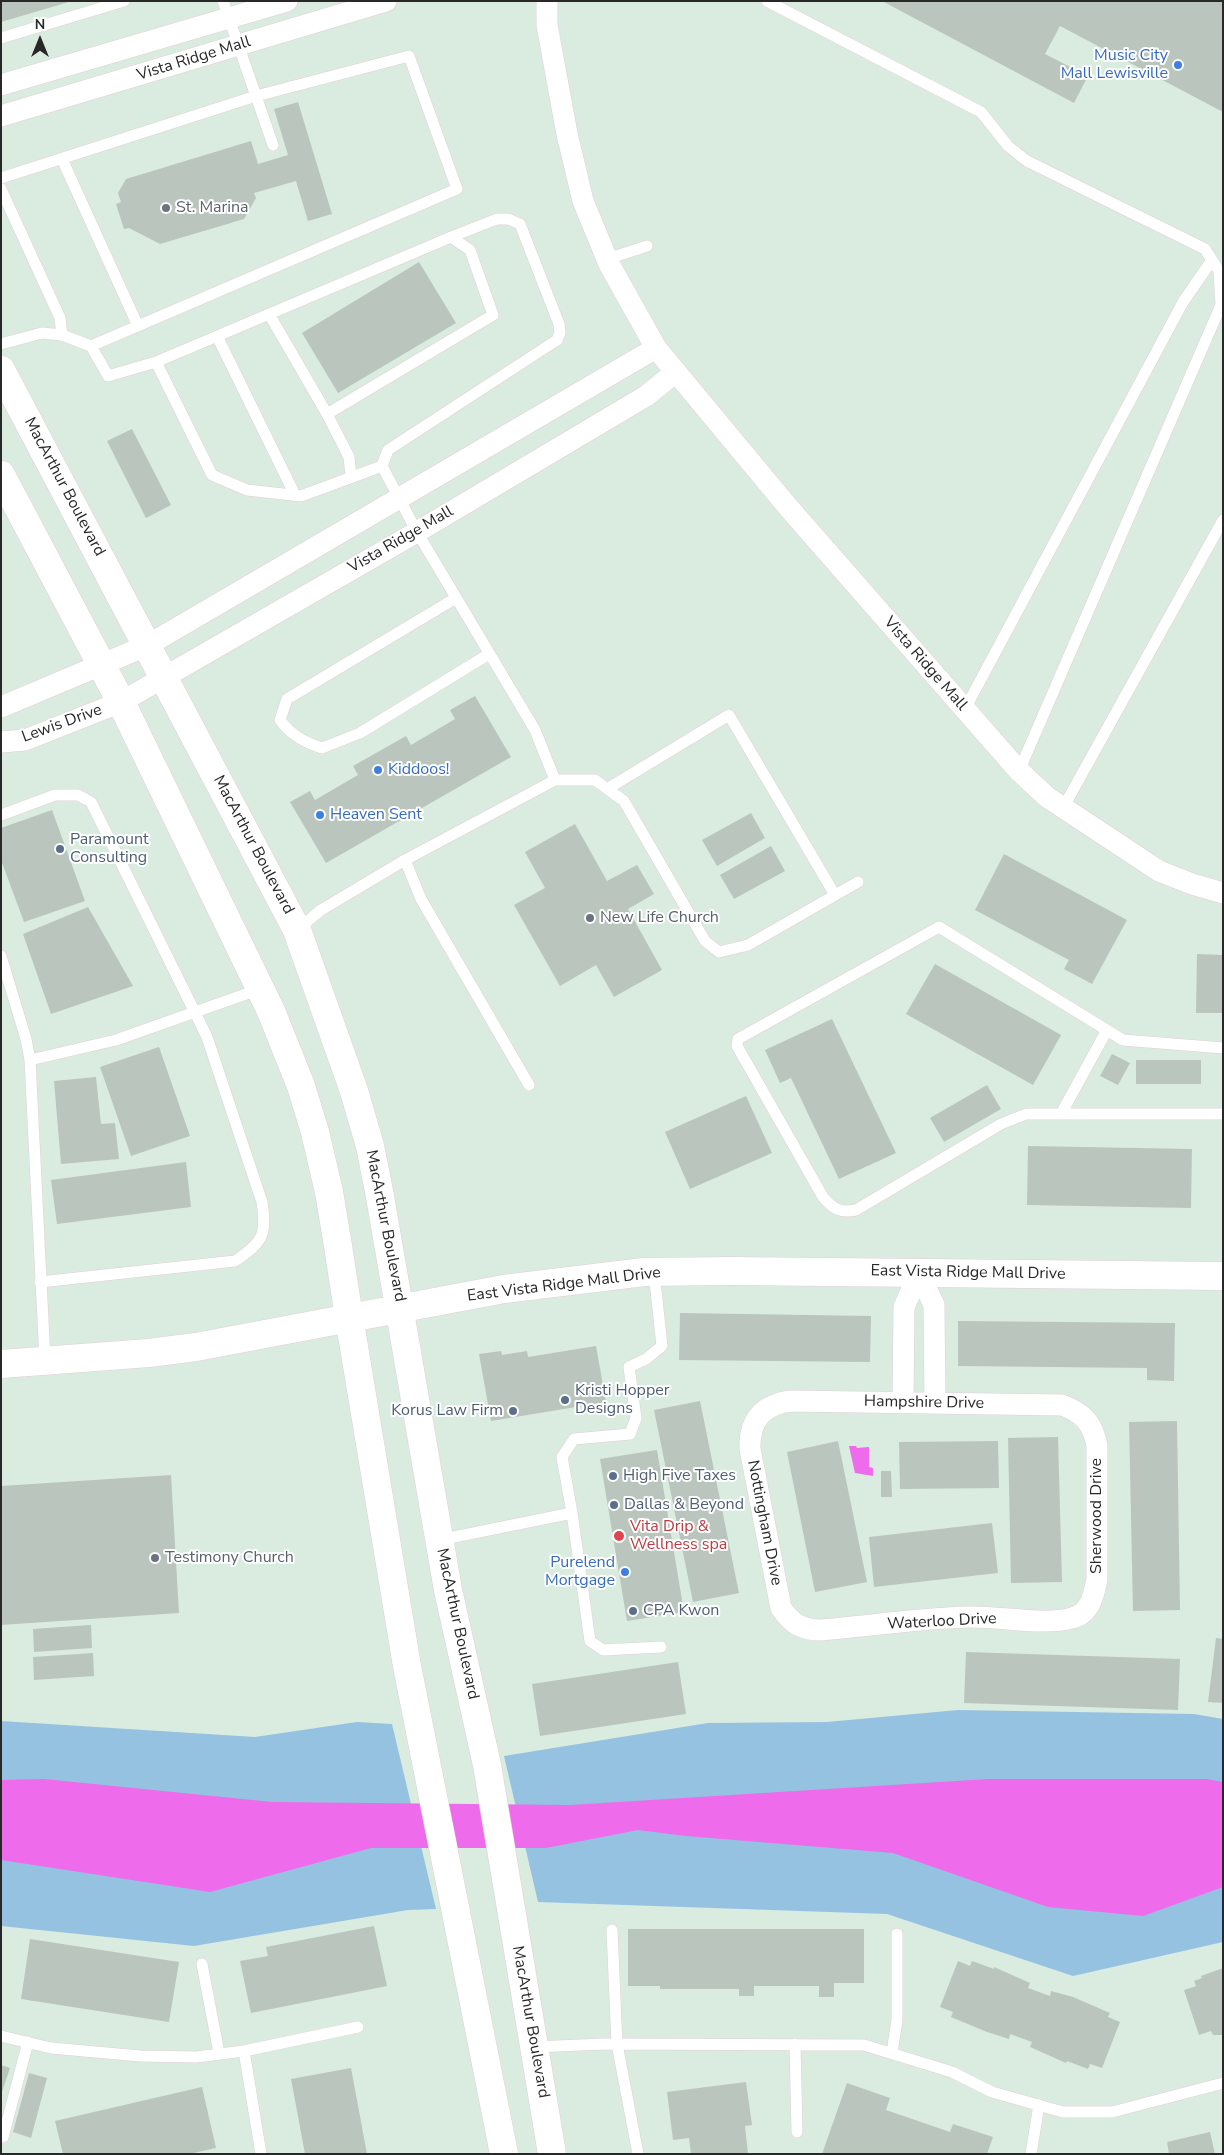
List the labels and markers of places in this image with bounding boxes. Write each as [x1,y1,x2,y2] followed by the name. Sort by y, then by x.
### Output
[1061,46,1168,84] place label: Music City Mall Lewisville
[1172,59,1184,71] marker: Music City Mall Lewisville
[176,198,249,218] place label: St. Marina
[160,202,172,214] marker: St. Marina
[388,760,450,780] place label: Kiddoos!
[372,764,384,776] marker: Kiddoos!
[330,805,422,825] place label: Heaven Sent
[314,809,326,821] marker: Heaven Sent
[70,830,149,868] place label: Paramount Consulting
[54,843,66,855] marker: Paramount Consulting
[600,908,719,928] place label: New Life Church
[584,912,596,924] marker: New Life Church
[575,1381,669,1419] place label: Kristi Hopper Designs
[559,1394,571,1406] marker: Kristi Hopper Designs
[391,1401,503,1421] place label: Korus Law Firm
[507,1405,519,1417] marker: Korus Law Firm
[623,1466,736,1486] place label: High Five Taxes
[607,1470,619,1482] marker: High Five Taxes
[624,1495,744,1515] place label: Dallas & Beyond
[608,1499,620,1511] marker: Dallas & Beyond
[630,1517,727,1555] place label: Vita Drip & Wellness spa
[612,1529,626,1543] marker: Vita Drip & Wellness spa
[165,1548,294,1568] place label: Testimony Church
[149,1552,161,1564] marker: Testimony Church
[545,1553,615,1591] place label: Purelend Mortgage
[619,1566,631,1578] marker: Purelend Mortgage
[643,1601,719,1621] place label: CPA Kwon
[627,1605,639,1617] marker: CPA Kwon

